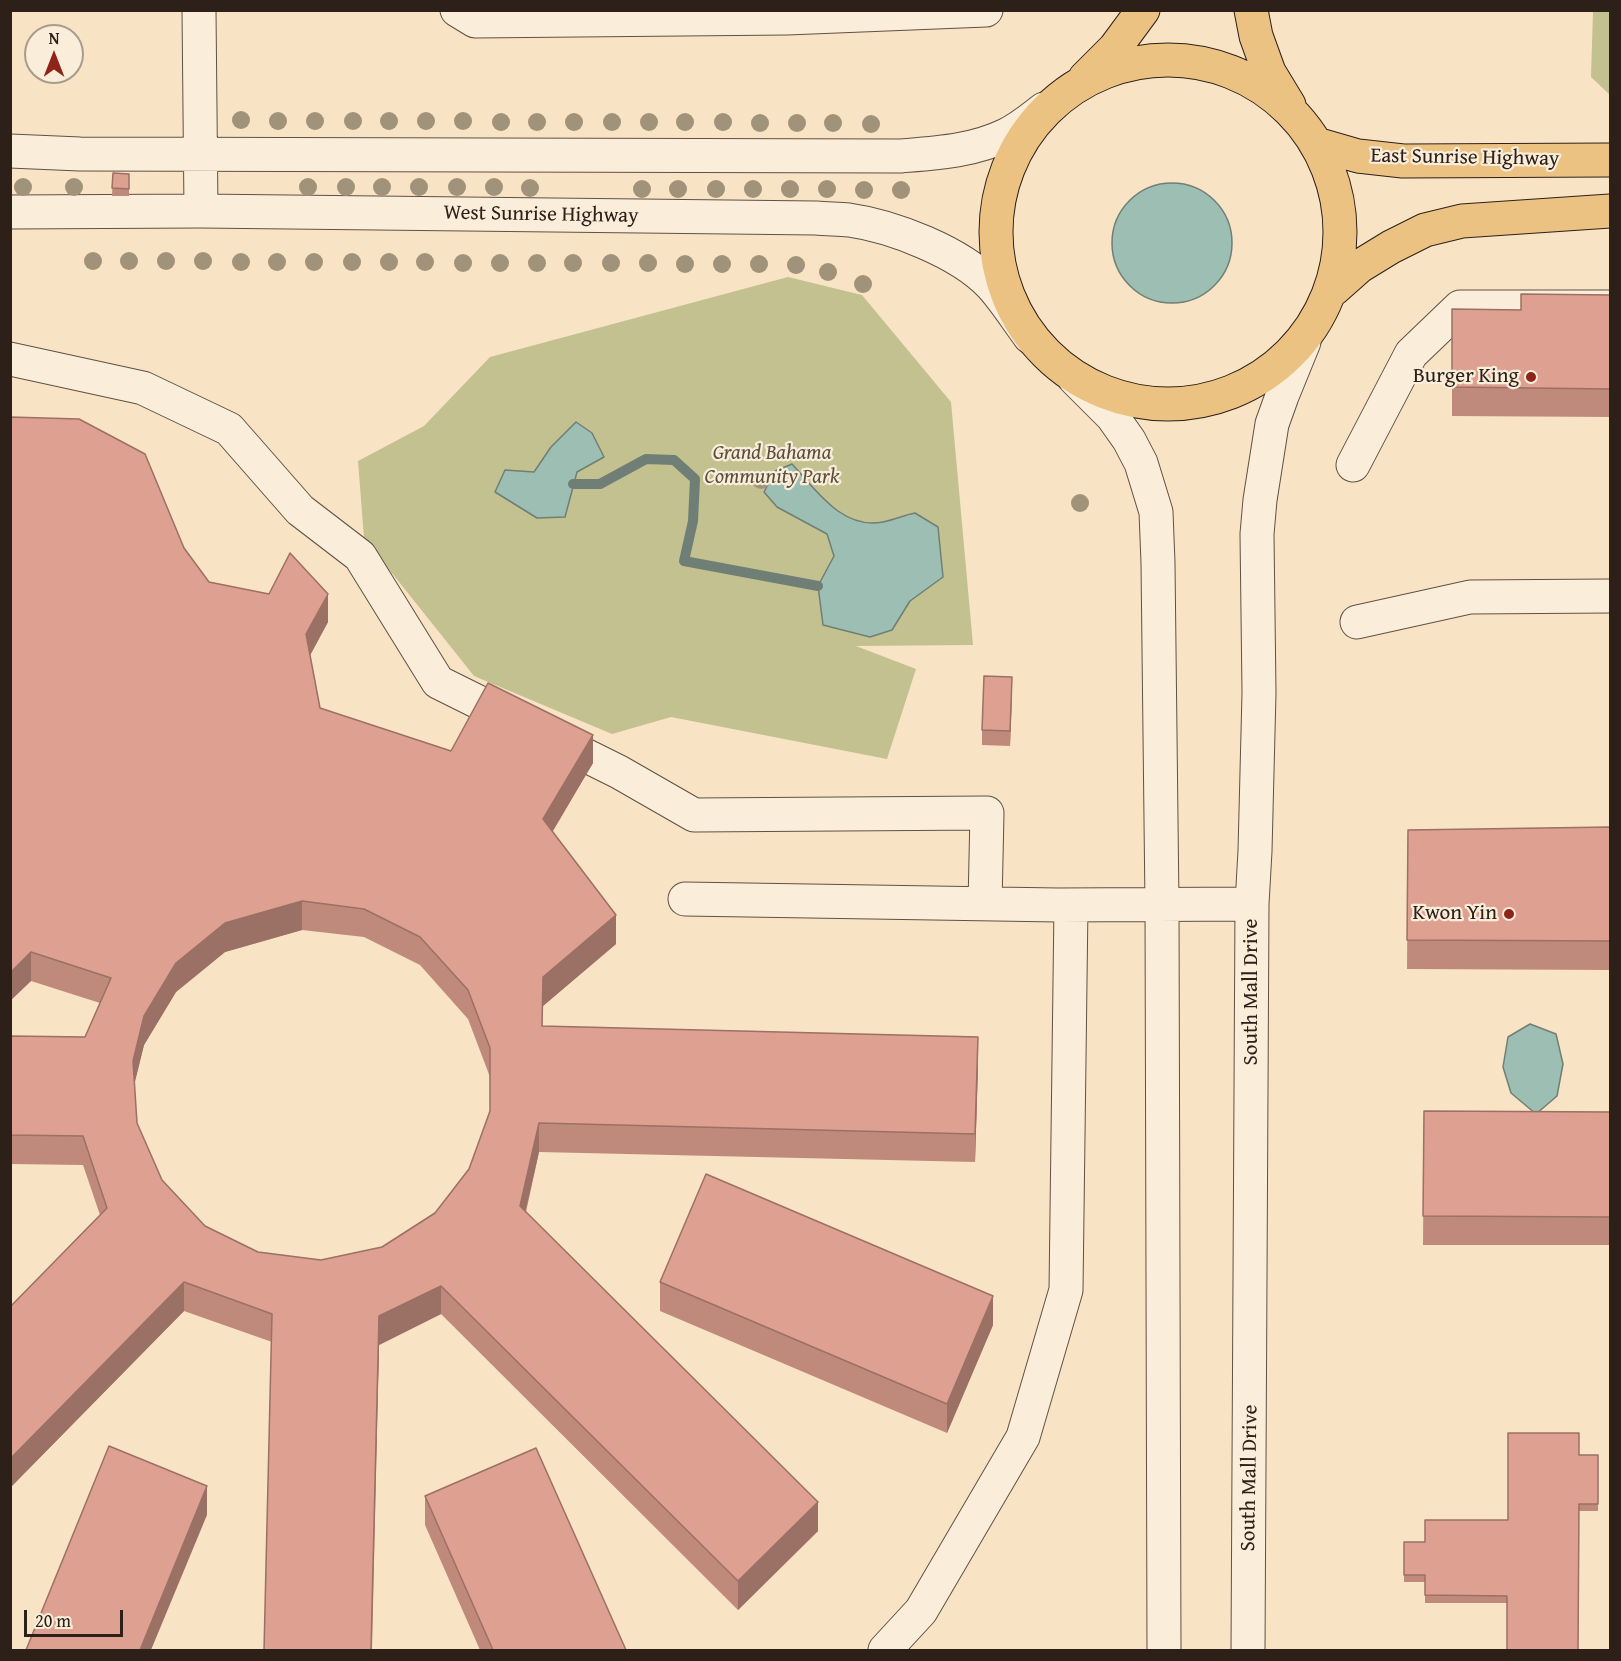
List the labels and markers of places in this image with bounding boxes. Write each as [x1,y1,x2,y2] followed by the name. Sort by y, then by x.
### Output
[1413,364,1519,390] place label: Burger King
[1524,370,1538,384] marker: Burger King
[1413,901,1497,927] place label: Kwon Yin
[1502,907,1516,921] marker: Kwon Yin

